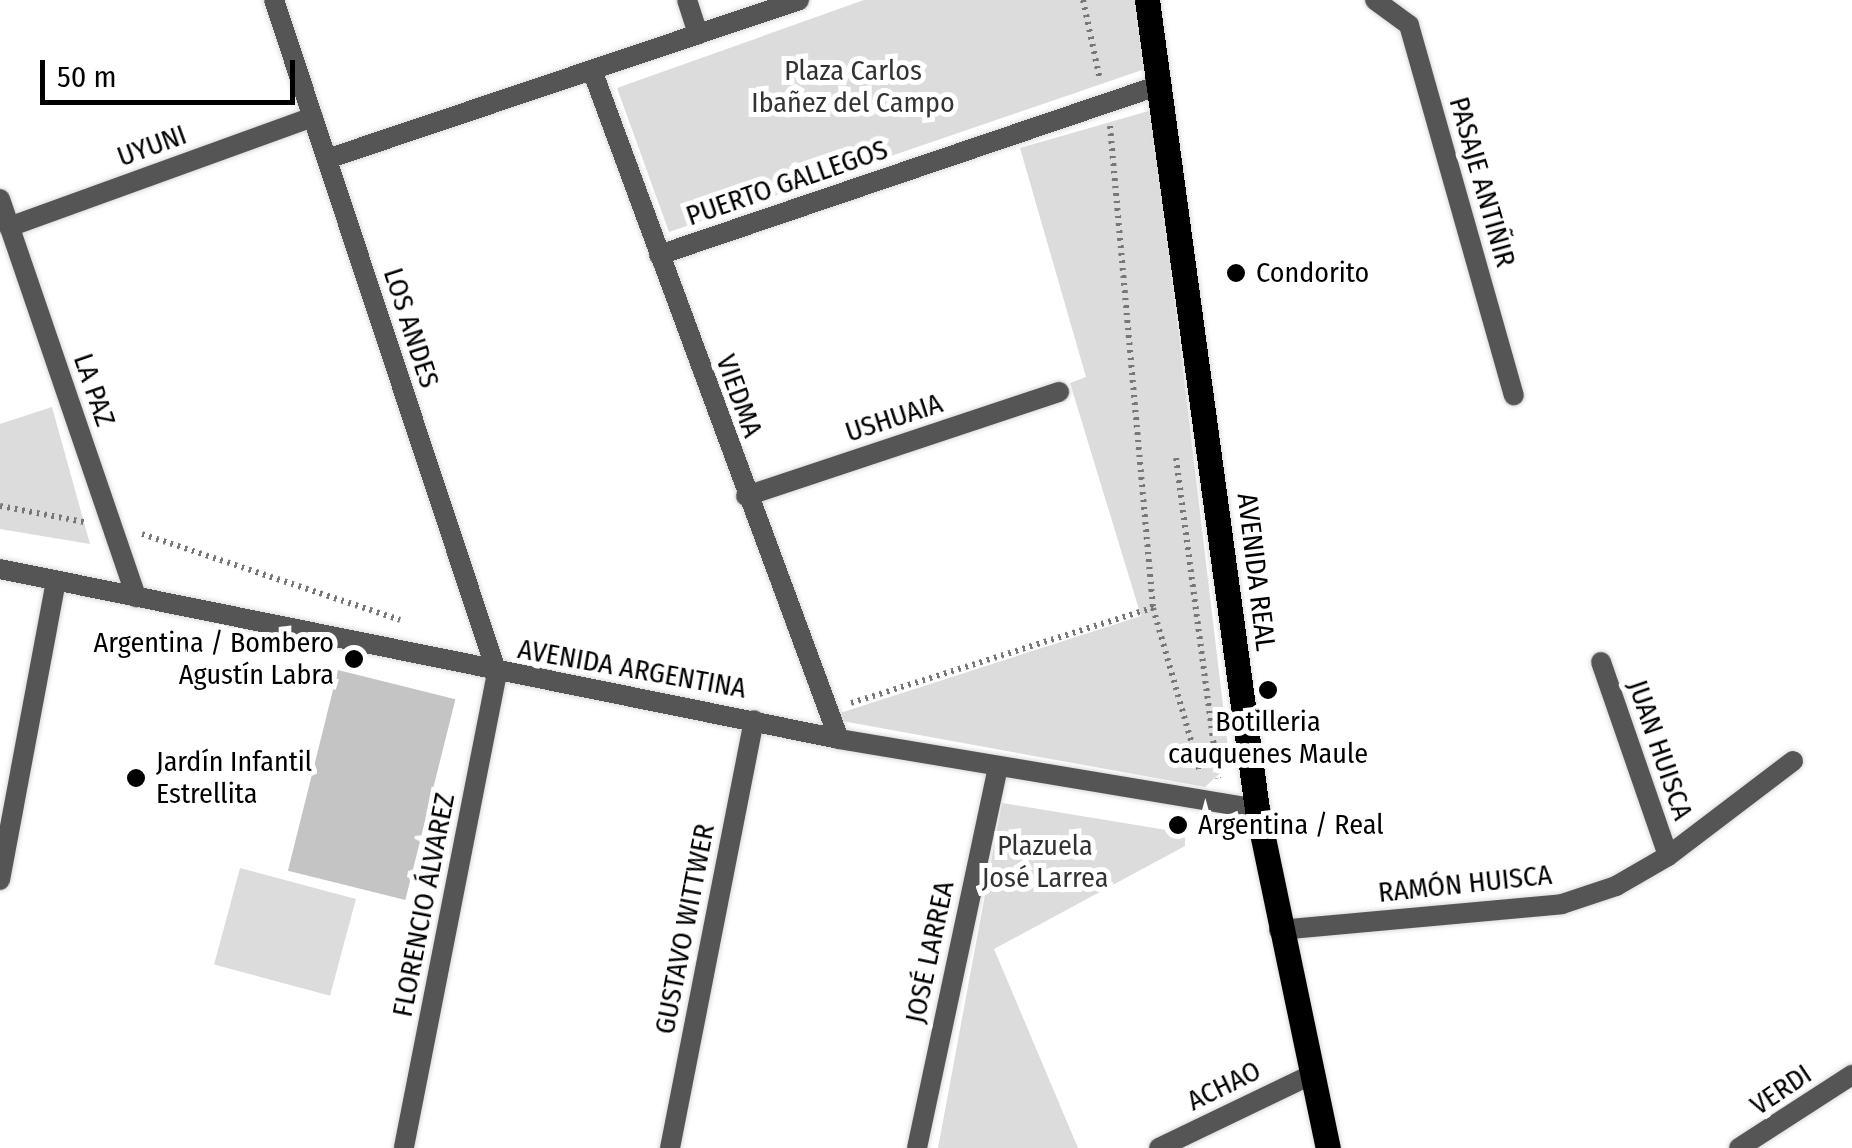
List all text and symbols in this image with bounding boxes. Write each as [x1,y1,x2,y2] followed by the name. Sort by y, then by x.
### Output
[45,40,300,102] scale bar
[751,54,955,120] park label: Plaza Carlos Ibañez del Campo
[57,59,117,95] text: 50 m
[1442,93,1522,271] street label: PASAJE ANTIÑIR
[113,118,191,174] street label: UYUNI
[682,133,892,233] street label: PUERTO GALLEGOS
[1256,256,1369,290] place label: Condorito
[1225,262,1247,284] marker: Condorito
[376,264,446,392] street label: LOS ANDES
[66,349,122,431] street label: LA PAZ
[709,350,769,442] street label: VIEDMA
[841,387,947,449] street label: USHUAIA
[1230,491,1282,653] street label: AVENIDA REAL
[94,626,334,692] place label: Argentina / Bombero Agustín Labra
[515,632,749,706] street label: AVENIDA ARGENTINA
[343,648,365,670] marker: Argentina / Bombero Agustín Labra
[1620,676,1700,824] street label: JUAN HUISCA
[1257,679,1279,701] marker: Botilleria cauquenes Maule
[1168,705,1368,771] place label: Botilleria cauquenes Maule
[156,745,312,811] place label: Jardín Infantil Estrellita
[125,767,147,789] marker: Jardín Infantil Estrellita
[386,790,462,1020] street label: FLORENCIO ÁLVAREZ
[1198,808,1384,842] place label: Argentina / Real
[1167,814,1189,836] marker: Argentina / Real
[648,821,722,1037] street label: GUSTAVO WITTWER
[982,829,1108,895] park label: Plazuela José Larrea
[1377,858,1553,910] street label: RAMÓN HUISCA
[899,878,961,1026] street label: JOSÉ LARREA
[1182,1054,1266,1118] street label: ACHAO
[1744,1058,1818,1122] street label: VERDI

